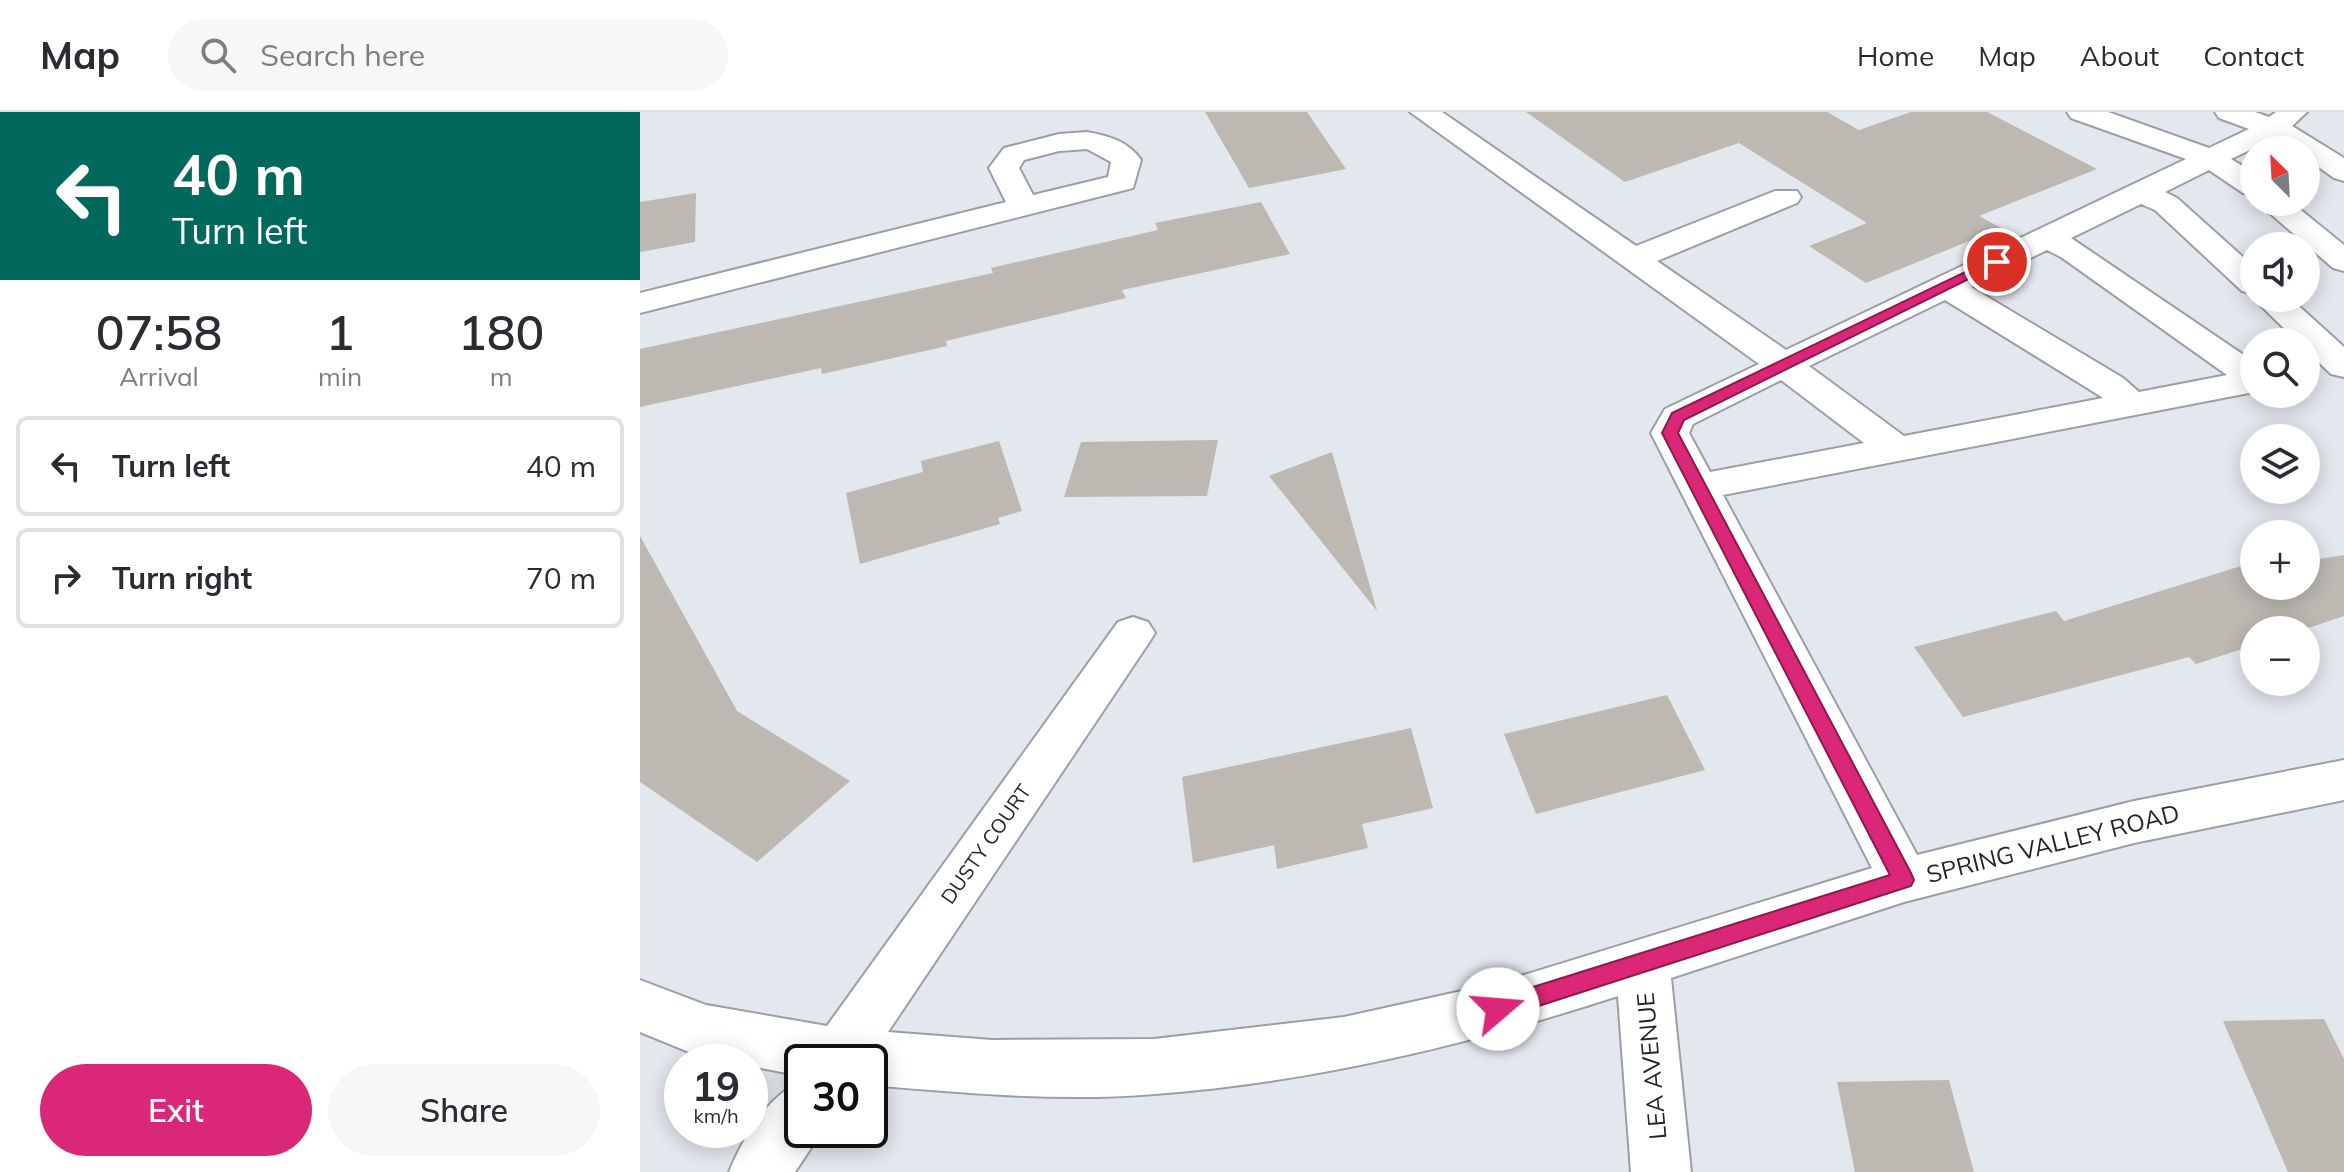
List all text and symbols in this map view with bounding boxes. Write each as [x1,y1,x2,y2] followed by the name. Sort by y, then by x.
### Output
[168,19,728,91] search box
[40,31,120,79] text: Map
[196,33,240,77] icon: search
[260,36,425,74] text: Search here
[1857,38,1934,73] text: Home
[1978,38,2036,73] text: Map
[2080,38,2159,73] text: About
[2203,38,2304,73] text: Contact
[2240,136,2320,216] north arrow
[2240,136,2320,696] map controls
[172,139,305,209] text: 40 m
[40,144,144,248] icon: left
[172,208,308,253] text: Turn left
[1963,228,2031,296] pin
[2240,232,2320,312] button: sound
[1975,240,2019,284] icon: arrive
[96,302,222,362] text: 07:58
[326,302,354,362] text: 1
[458,302,544,362] text: 180
[2240,328,2320,408] button: search
[119,360,199,393] text: Arrival
[318,360,362,393] text: min
[490,360,513,393] text: m
[2240,424,2320,504] button: layers
[44,444,88,488] icon: left
[112,447,230,485] text: Turn left
[526,447,596,485] text: 40 m
[2240,520,2320,600] button: +
[44,556,88,600] icon: right
[112,559,252,597] text: Turn right
[526,559,596,597] text: 70 m
[2240,616,2320,696] button: −
[935,779,1036,908] street label: DUSTY COURT
[1923,797,2182,889] street label: SPRING VALLEY ROAD
[1456,967,1540,1051] position arrow
[1630,991,1672,1141] street label: LEA AVENUE
[784,1044,888,1148] speed limit sign: 30
[692,1061,740,1111] text: 19
[40,1064,312,1156] button: Exit
[328,1064,600,1156] button: Share
[693,1103,739,1128] text: km/h

